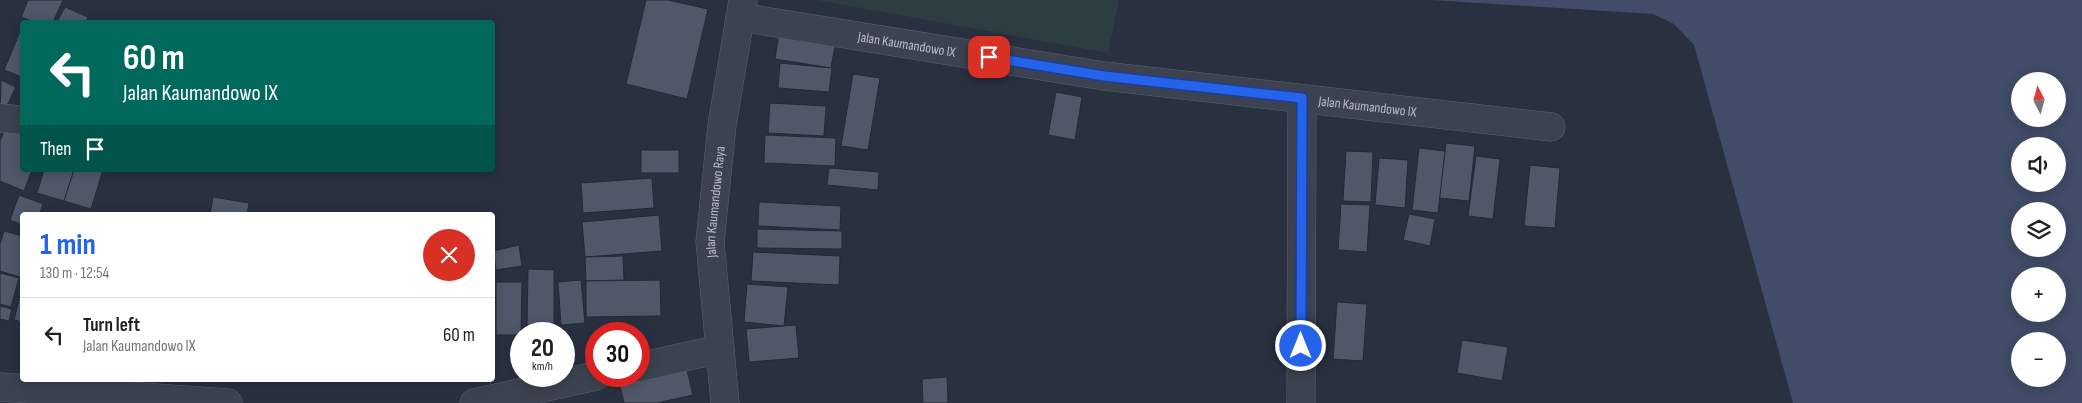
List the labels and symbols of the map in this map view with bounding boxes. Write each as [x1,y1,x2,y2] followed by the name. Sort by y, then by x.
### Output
[856,28,957,60] street label: Jalan Kaumandowo IX
[968,36,1010,78] pin
[2011,72,2066,128] north arrow
[1317,92,1418,120] street label: Jalan Kaumandowo IX
[701,145,728,259] street label: Jalan Kaumandowo Raya
[1274,319,1326,371] position arrow
[585,322,650,387] speed limit sign: 30

